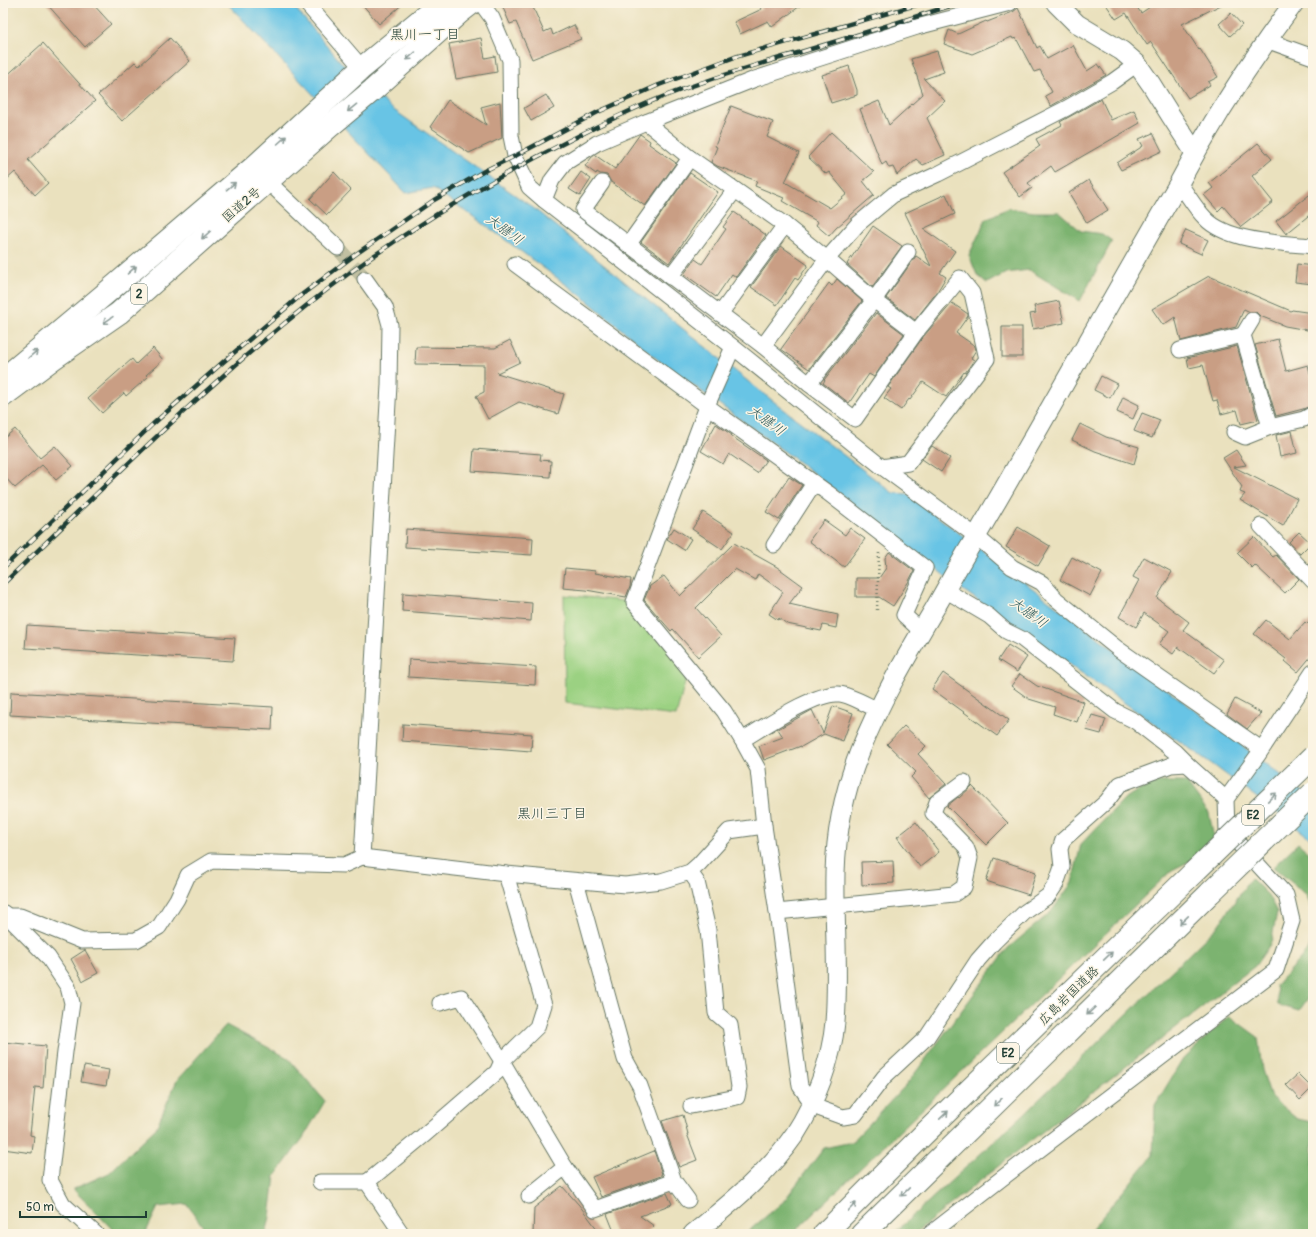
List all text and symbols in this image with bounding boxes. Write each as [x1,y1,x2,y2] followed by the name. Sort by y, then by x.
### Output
[390,26,460,43] district label: 黒川一丁目
[406,51,416,61] one-way arrow
[346,103,357,112] one-way arrow
[277,136,288,145] one-way arrow
[226,181,236,190] one-way arrow
[219,184,264,226] street label: 国道2号
[483,210,527,249] water label: 大膳川
[201,230,211,240] one-way arrow
[127,266,138,275] one-way arrow
[131,284,147,304] road number: 2
[103,316,114,324] one-way arrow
[28,350,38,359] one-way arrow
[745,401,789,440] water label: 大膳川
[1007,593,1051,632] water label: 大膳川
[1267,792,1277,801] one-way arrow
[517,805,587,822] district label: 黒川三丁目
[1242,805,1264,825] road number: E2
[1179,915,1189,925] one-way arrow
[1103,951,1113,961] one-way arrow
[1035,963,1102,1029] street label: 広島岩国道路
[1086,1006,1096,1016] one-way arrow
[997,1043,1019,1063] road number: E2
[993,1097,1003,1107] one-way arrow
[939,1110,949,1120] one-way arrow
[900,1188,910,1197] one-way arrow
[20,1193,146,1219] scale bar
[26,1200,54,1215] text: 50 m
[847,1202,857,1211] one-way arrow

